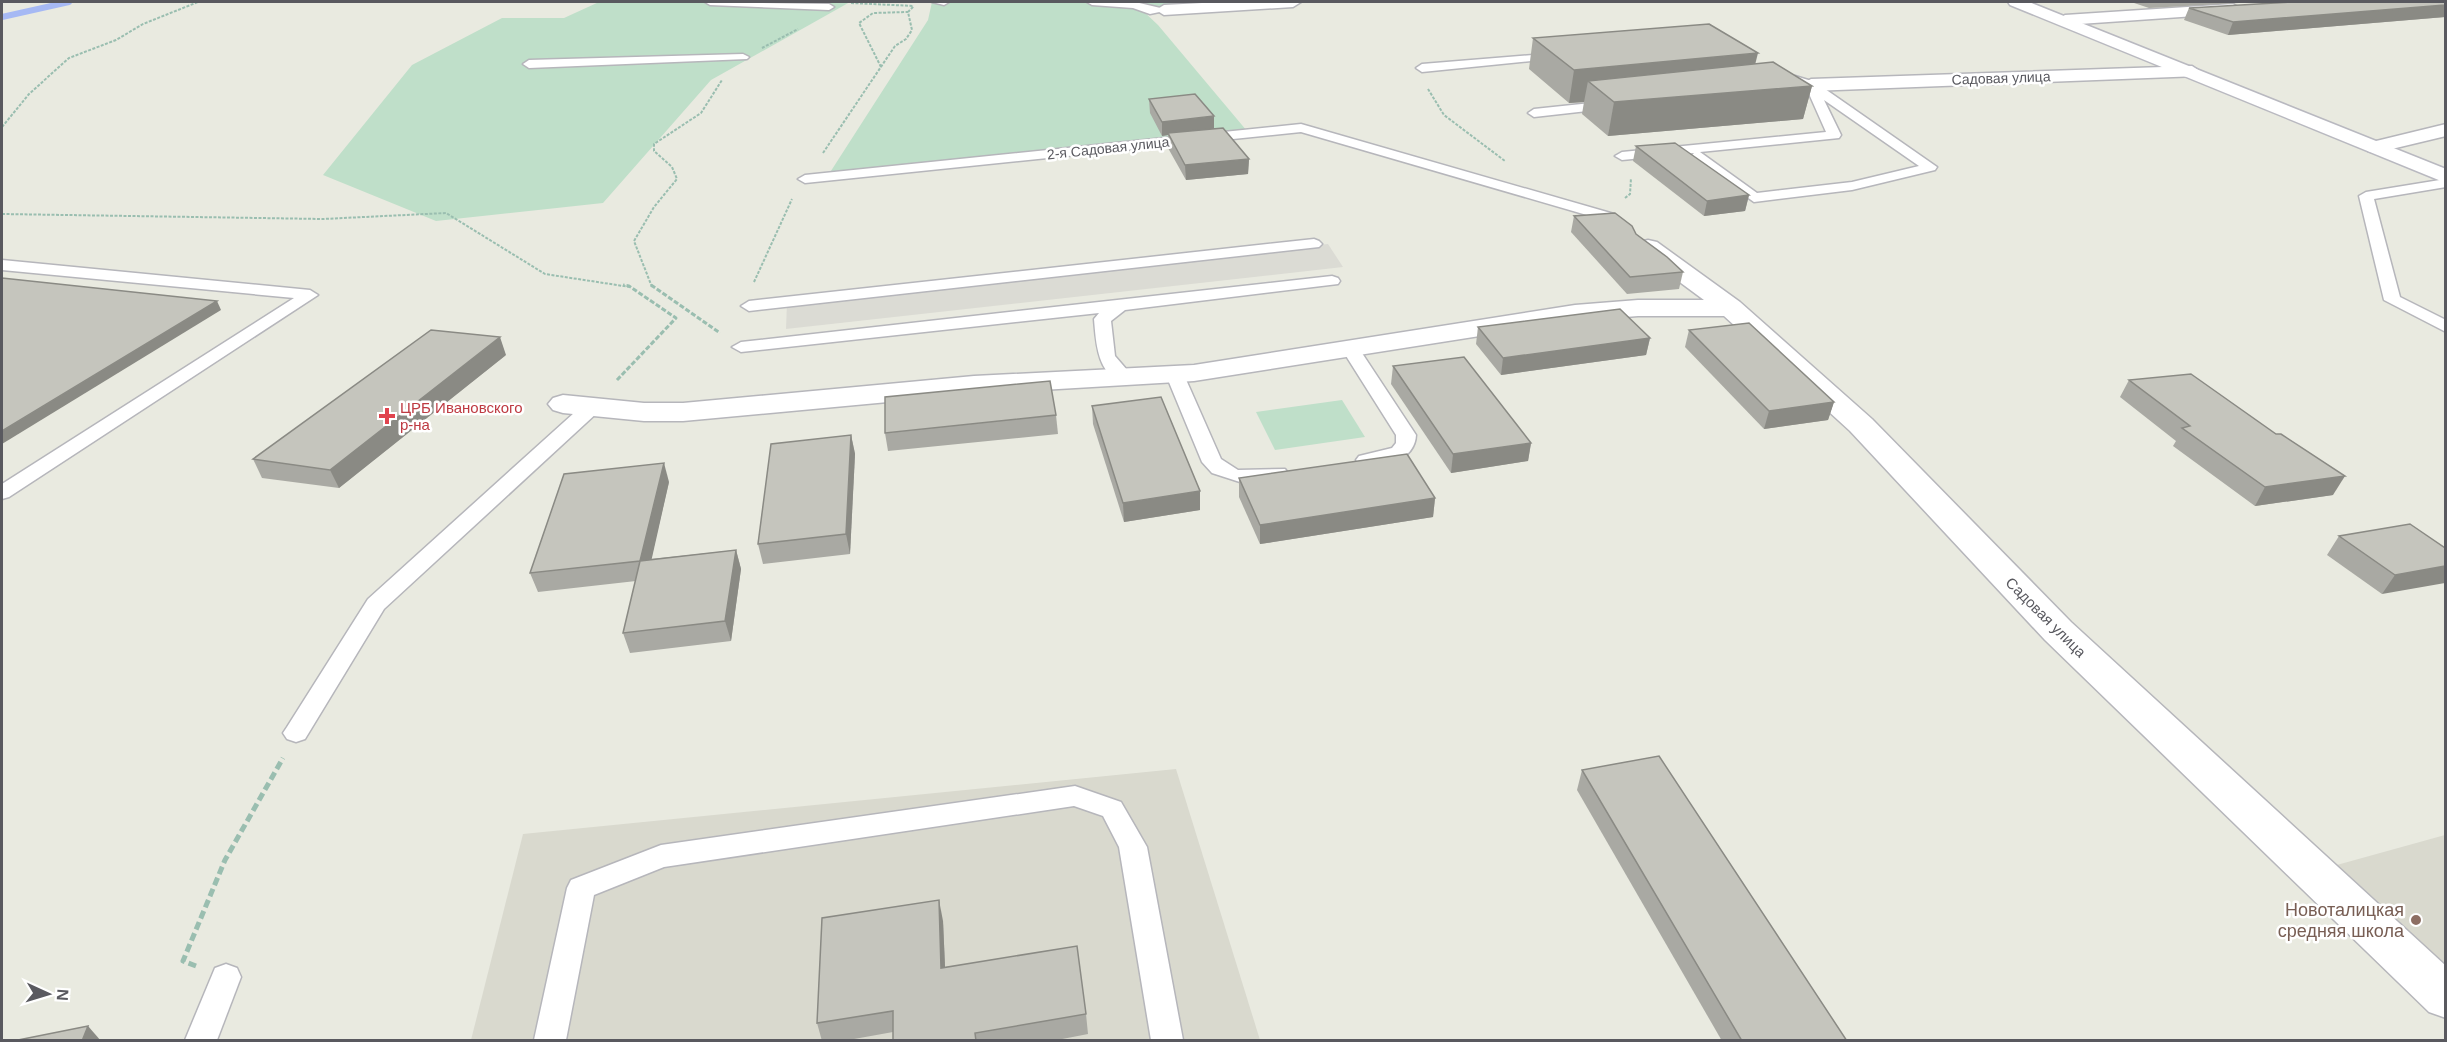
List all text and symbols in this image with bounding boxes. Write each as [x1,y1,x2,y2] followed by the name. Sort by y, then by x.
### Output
[1951,68,2051,88] street label: Садовая улица
[1046,134,1170,162] street label: 2-я Садовая улица
[400,399,523,433] place label: ЦРБ Ивановского р-на
[378,407,396,425] marker: ЦРБ Ивановского р-на
[2002,573,2090,661] street label: Садовая улица
[2278,900,2405,941] place label: Новоталицкая средняя школа
[2409,913,2423,927] marker: Новоталицкая средняя школа
[18,964,78,1024] north arrow
[54,989,71,1001] text: N

